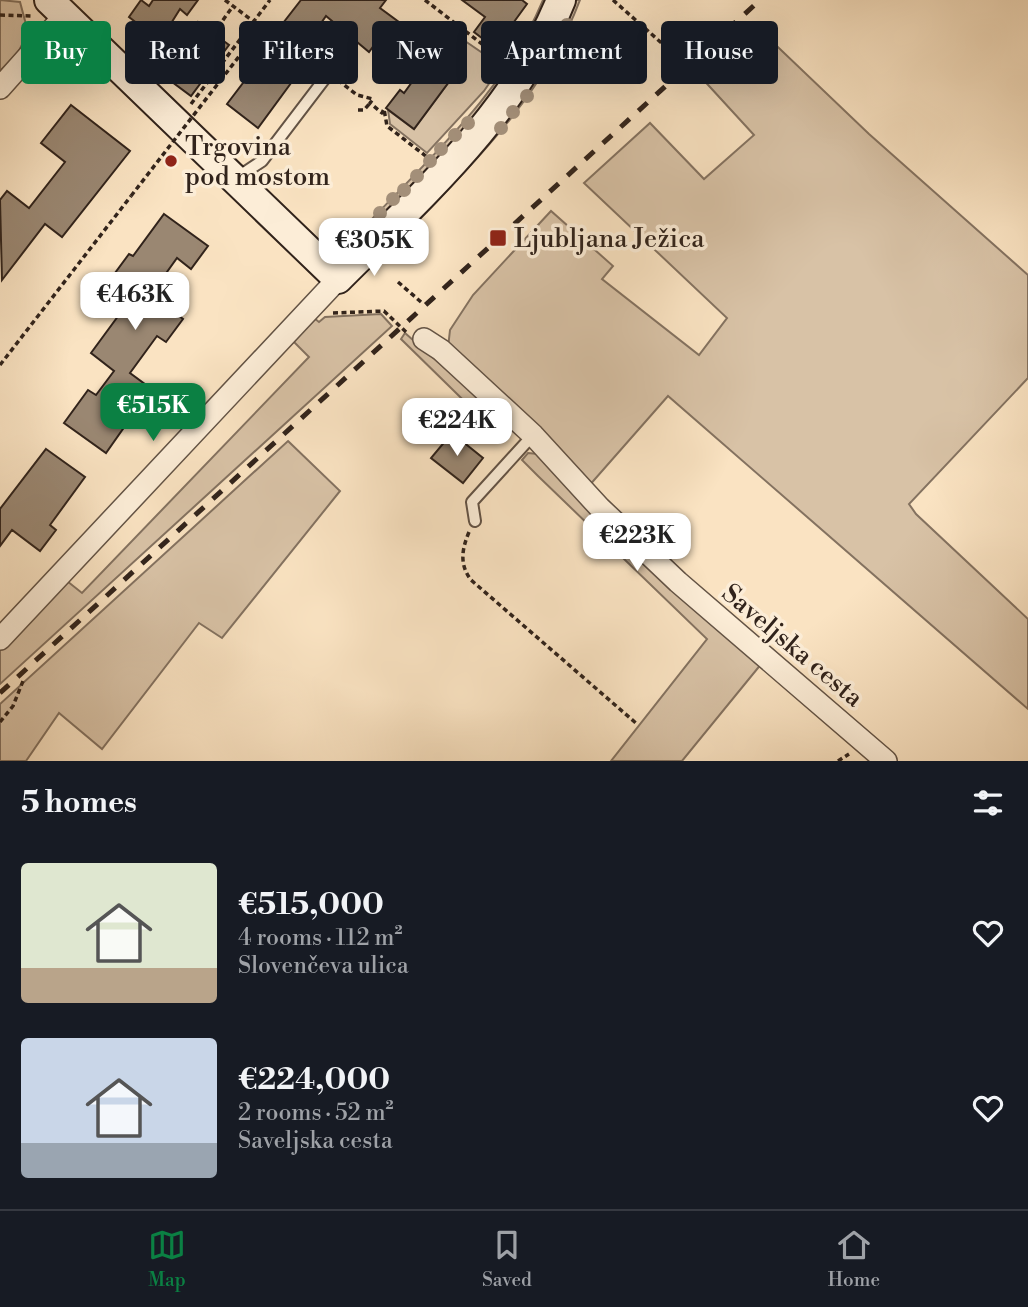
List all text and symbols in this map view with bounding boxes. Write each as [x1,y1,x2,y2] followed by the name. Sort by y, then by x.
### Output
[21,21,111,84] chip: Buy
[125,21,225,84] chip: Rent
[239,21,358,84] chip: Filters
[372,21,467,84] chip: New
[481,21,647,84] chip: Apartment
[661,21,778,84] chip: House
[185,131,330,193] place label: Trgovina pod mostom
[163,153,179,169] marker: Trgovina pod mostom
[325,218,423,278] pin: €305K
[514,223,705,255] place label: Ljubljana Ježica
[335,227,413,255] text: €305K
[488,228,508,248] marker: Ljubljana Ježica
[86,272,184,332] pin: €463K
[96,281,174,309] text: €463K
[104,384,202,443] pin: €515K
[116,392,190,420] text: €515K
[408,398,506,458] pin: €224K
[418,407,496,435] text: €224K
[588,514,686,573] pin: €223K
[599,522,675,550] text: €223K
[715,577,870,715] street label: Saveljska cesta
[21,784,137,822] text: 5 homes
[969,784,1007,822] icon: filters
[238,886,384,924] text: €515,000
[77,891,161,975] icon: home
[969,914,1007,952] icon: heart
[238,924,403,952] text: 4 rooms · 112 m²
[238,952,409,980] text: Slovenčeva ulica
[238,1061,390,1099] text: €224,000
[77,1066,161,1150] icon: home
[969,1089,1007,1127] icon: heart
[238,1099,394,1127] text: 2 rooms · 52 m²
[238,1127,393,1155] text: Saveljska cesta
[148,1226,186,1292] tab: Map
[482,1226,532,1292] tab: Saved
[828,1226,880,1292] tab: Home

